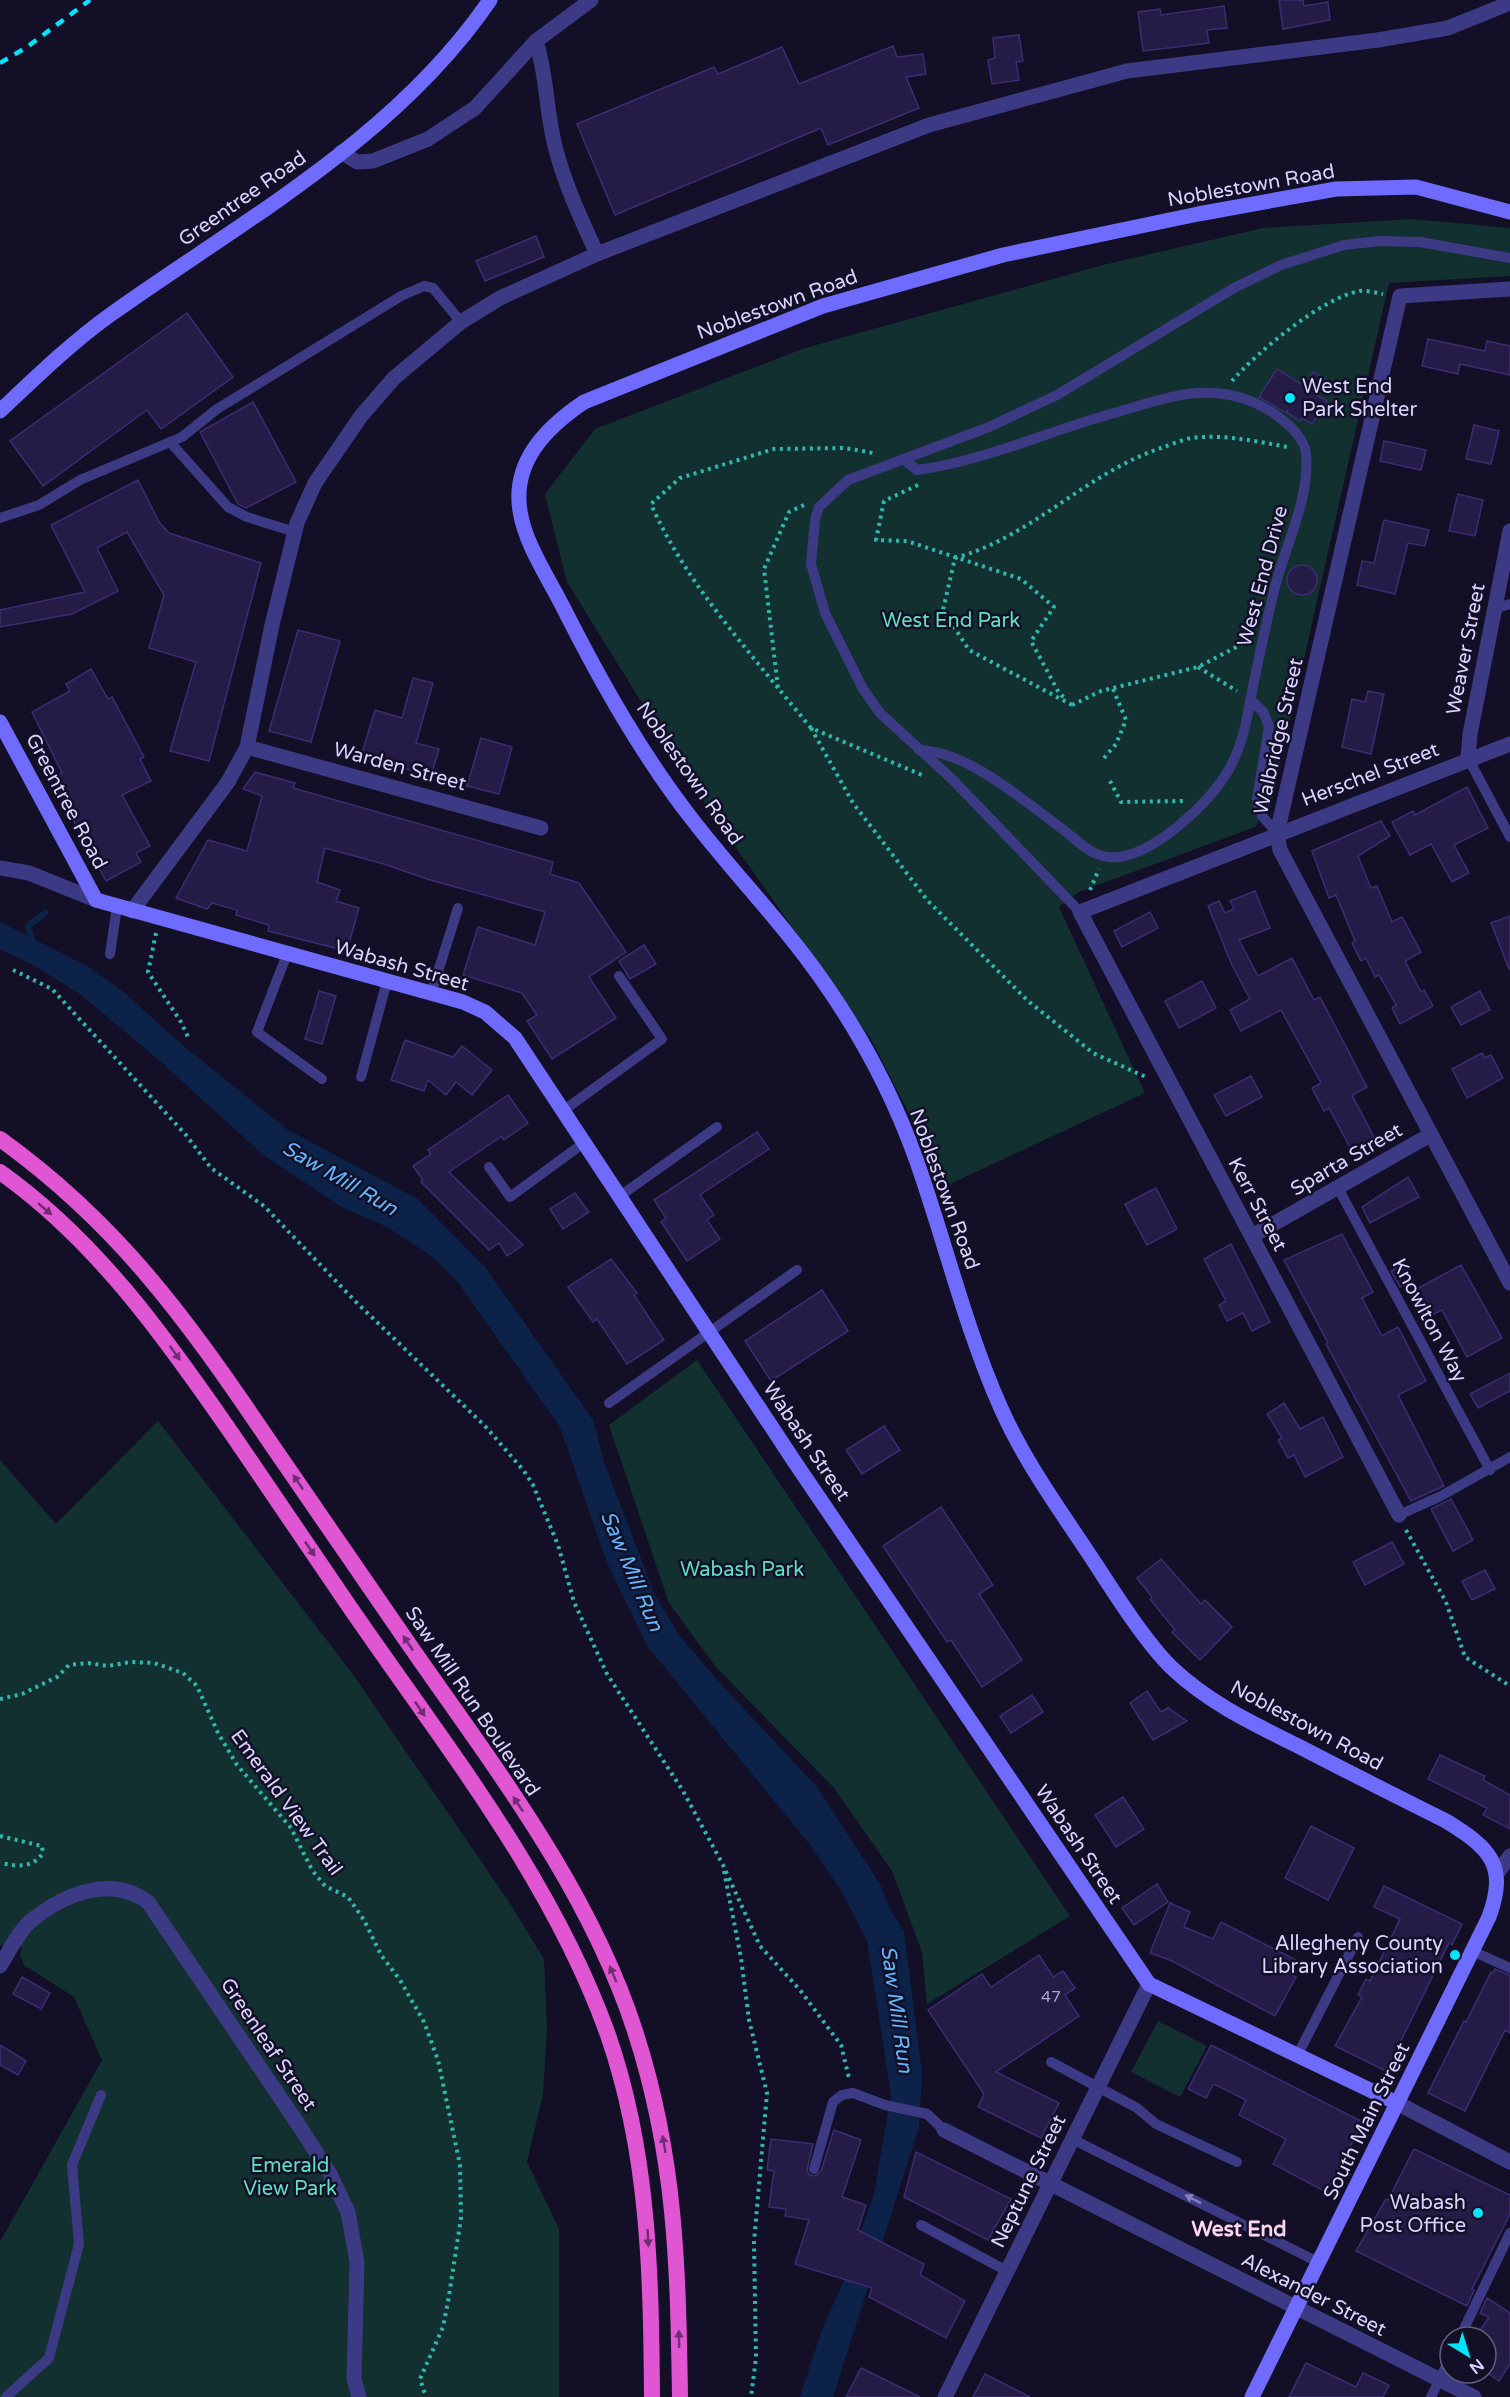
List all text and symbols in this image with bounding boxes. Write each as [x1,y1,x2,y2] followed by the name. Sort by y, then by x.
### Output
[174,146,311,252] street label: Greentree Road
[1166,159,1337,213] street label: Noblestown Road
[694,265,861,345] street label: Noblestown Road
[1302,375,1417,422] place label: West End Park Shelter
[1283,391,1297,405] marker: West End Park Shelter
[1233,503,1293,649] street label: West End Drive
[1441,581,1491,717] street label: Weaver Street
[882,609,1020,633] park label: West End Park
[1249,655,1309,817] street label: Walbridge Street
[631,697,748,850] street label: Noblestown Road
[20,730,112,873] street label: Greentree Road
[331,738,469,796] street label: Warden Street
[1298,738,1443,812] street label: Herschel Street
[332,935,472,997] street label: Wabash Street
[904,1106,984,1273] street label: Noblestown Road
[1286,1118,1407,1201] street label: Sparta Street
[278,1136,403,1222] water label: Saw Mill Run
[1222,1154,1292,1256] street label: Kerr Street
[37,1202,52,1215] one-way arrow
[1386,1254,1472,1387] street label: Knowlton Way
[169,1346,181,1361] one-way arrow
[757,1377,855,1506] street label: Wabash Street
[293,1474,304,1490] one-way arrow
[595,1507,669,1636] water label: Saw Mill Run
[304,1540,316,1556] one-way arrow
[680,1558,804,1582] park label: Wabash Park
[400,1602,545,1801] street label: Saw Mill Run Boulevard
[403,1635,414,1651] one-way arrow
[1226,1676,1387,1776] street label: Noblestown Road
[414,1701,426,1717] one-way arrow
[225,1725,347,1880] street label: Emerald View Trail
[1029,1780,1127,1909] street label: Wabash Street
[513,1796,524,1812] one-way arrow
[1262,1932,1443,1979] place label: Allegheny County Library Association
[875,1944,918,2076] water label: Saw Mill Run
[1448,1948,1462,1962] marker: Allegheny County Library Association
[608,1964,618,1982] one-way arrow
[215,1974,322,2116] street label: Greenleaf Street
[1041,1987,1061,2007] house number: 47
[1318,2039,1415,2204] street label: South Main Street
[986,2111,1072,2252] street label: Neptune Street
[659,2135,668,2154] one-way arrow
[243,2154,337,2201] park label: Emerald View Park
[1360,2191,1466,2238] place label: Wabash Post Office
[1184,2194,1201,2203] one-way arrow
[1471,2206,1485,2220] marker: Wabash Post Office
[1192,2217,1286,2242] district label: West End
[644,2229,653,2248] one-way arrow
[1237,2248,1390,2342] street label: Alexander Street
[1438,2325,1498,2385] north arrow
[674,2329,684,2348] one-way arrow
[1465,2354,1488,2378] text: N

